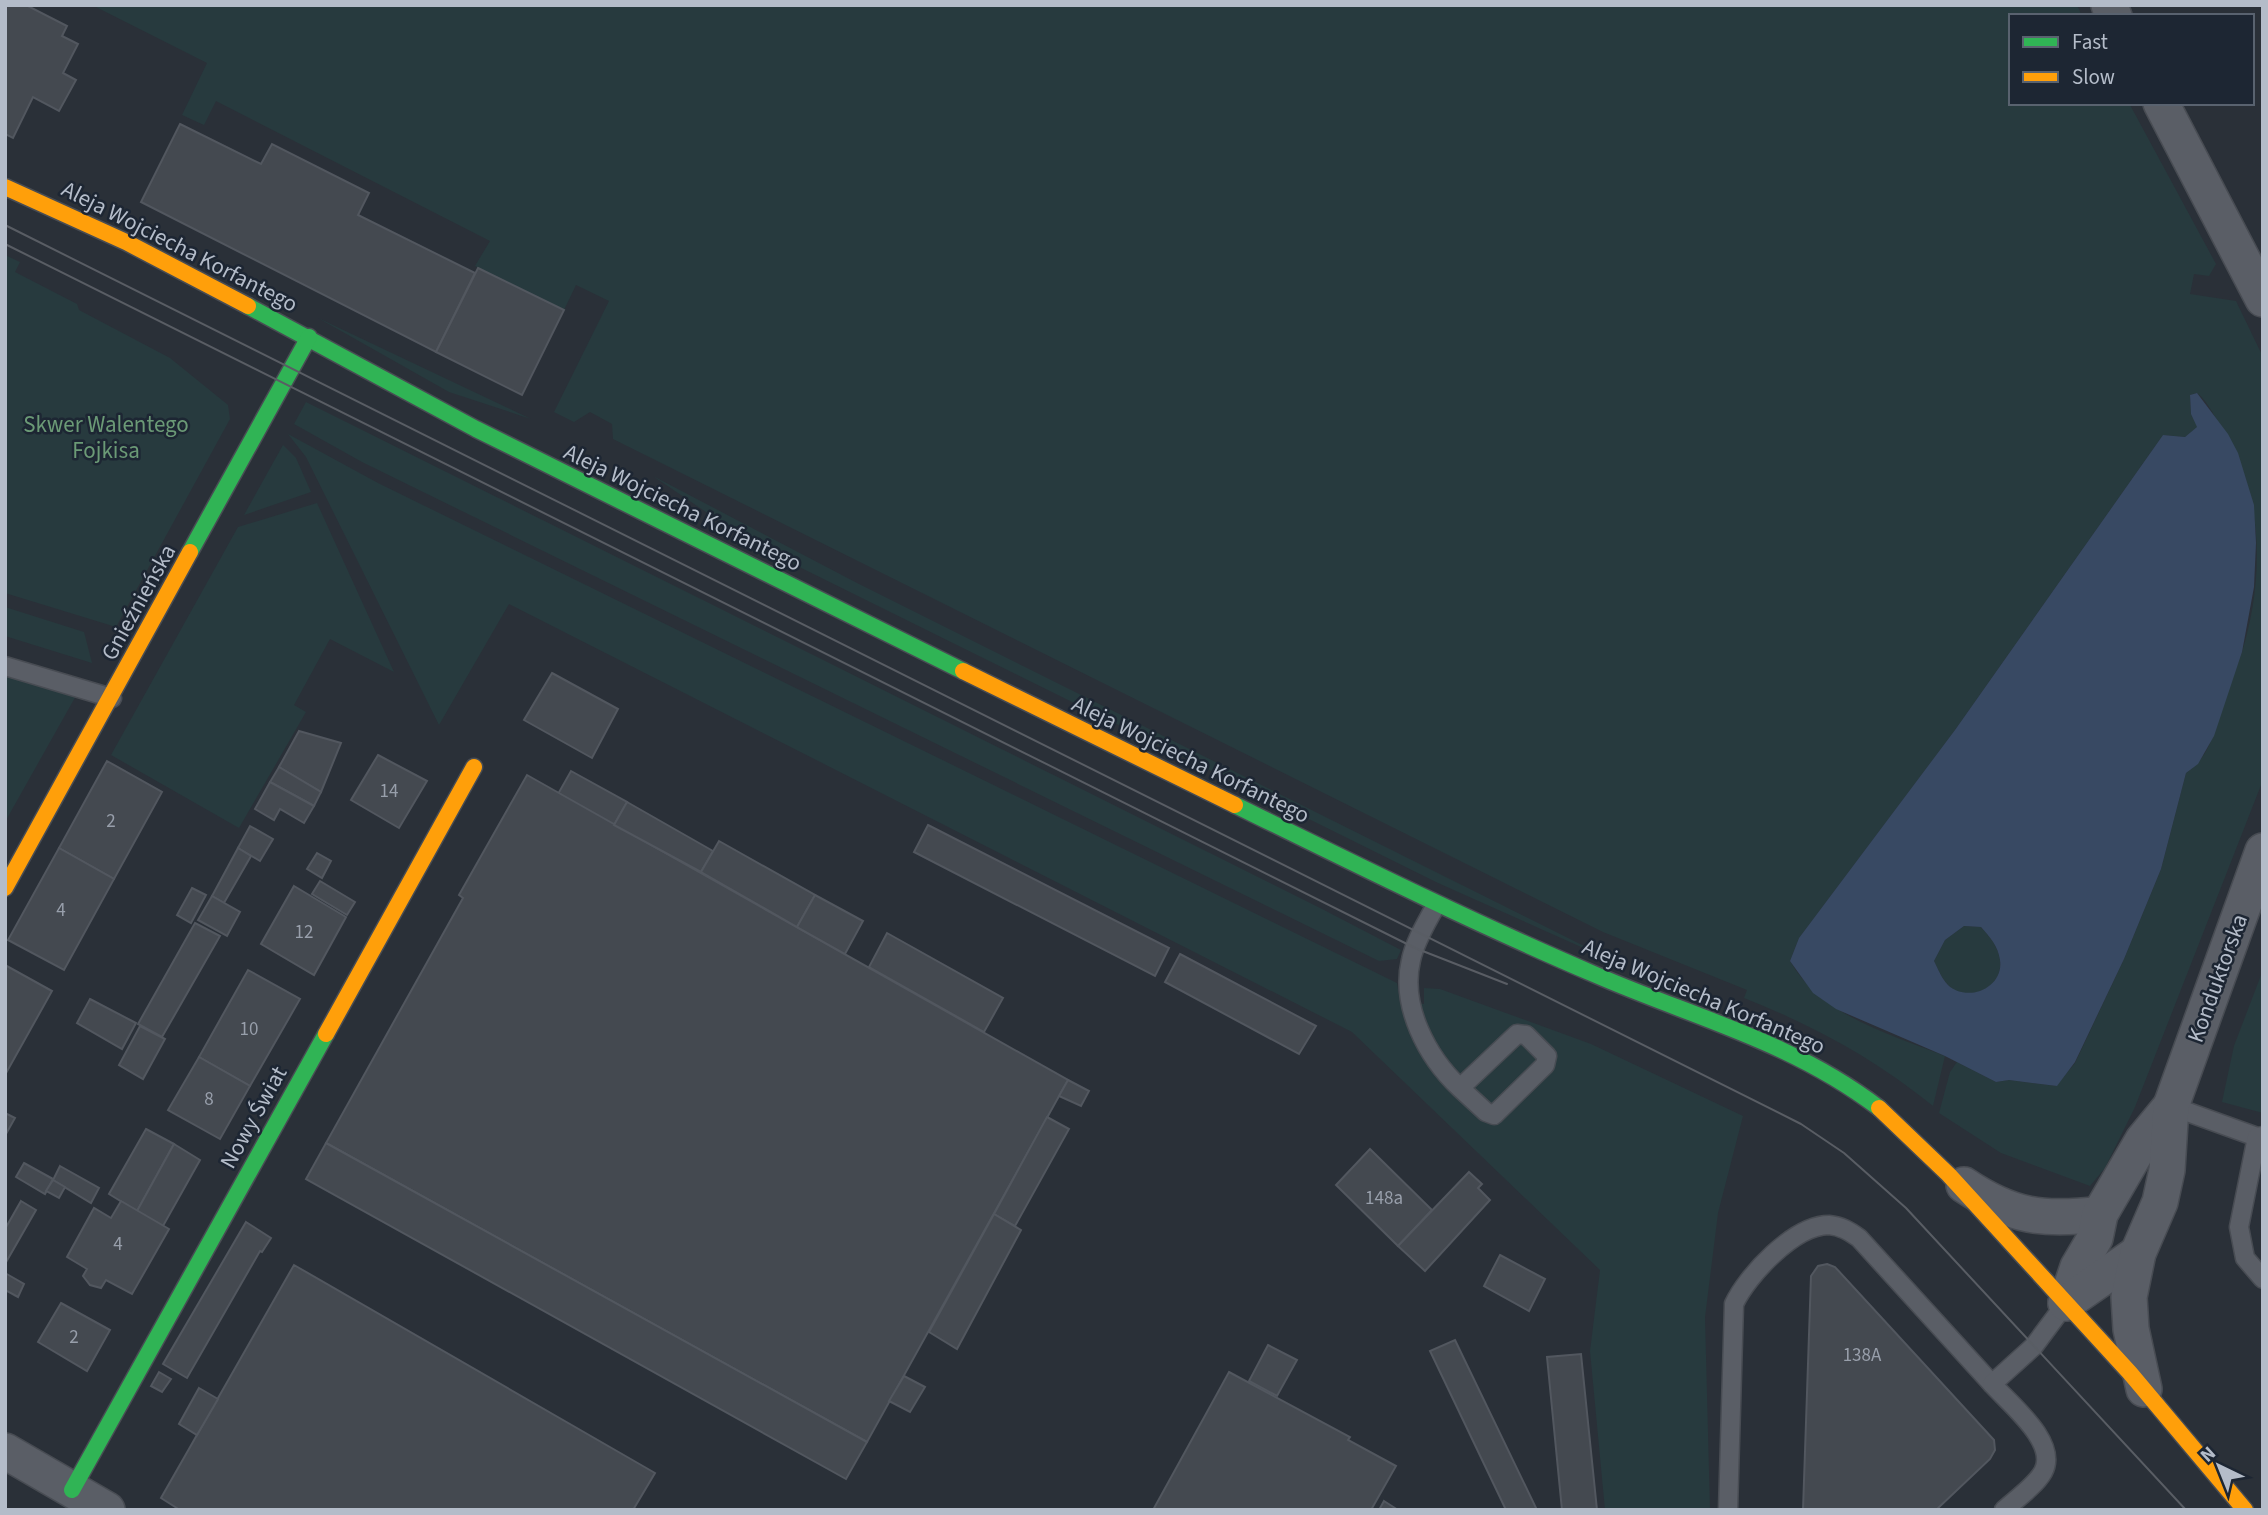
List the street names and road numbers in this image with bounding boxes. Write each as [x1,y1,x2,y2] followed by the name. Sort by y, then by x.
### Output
[56,172,304,320] street label: Aleja Wojciecha Korfantego
[558,435,807,579] street label: Aleja Wojciecha Korfantego
[93,538,184,666] street label: Gnieźnieńska
[1066,687,1315,831] street label: Aleja Wojciecha Korfantego
[2179,909,2256,1047] street label: Konduktorska
[1577,930,1830,1063] street label: Aleja Wojciecha Korfantego
[212,1060,295,1175] street label: Nowy Świat

